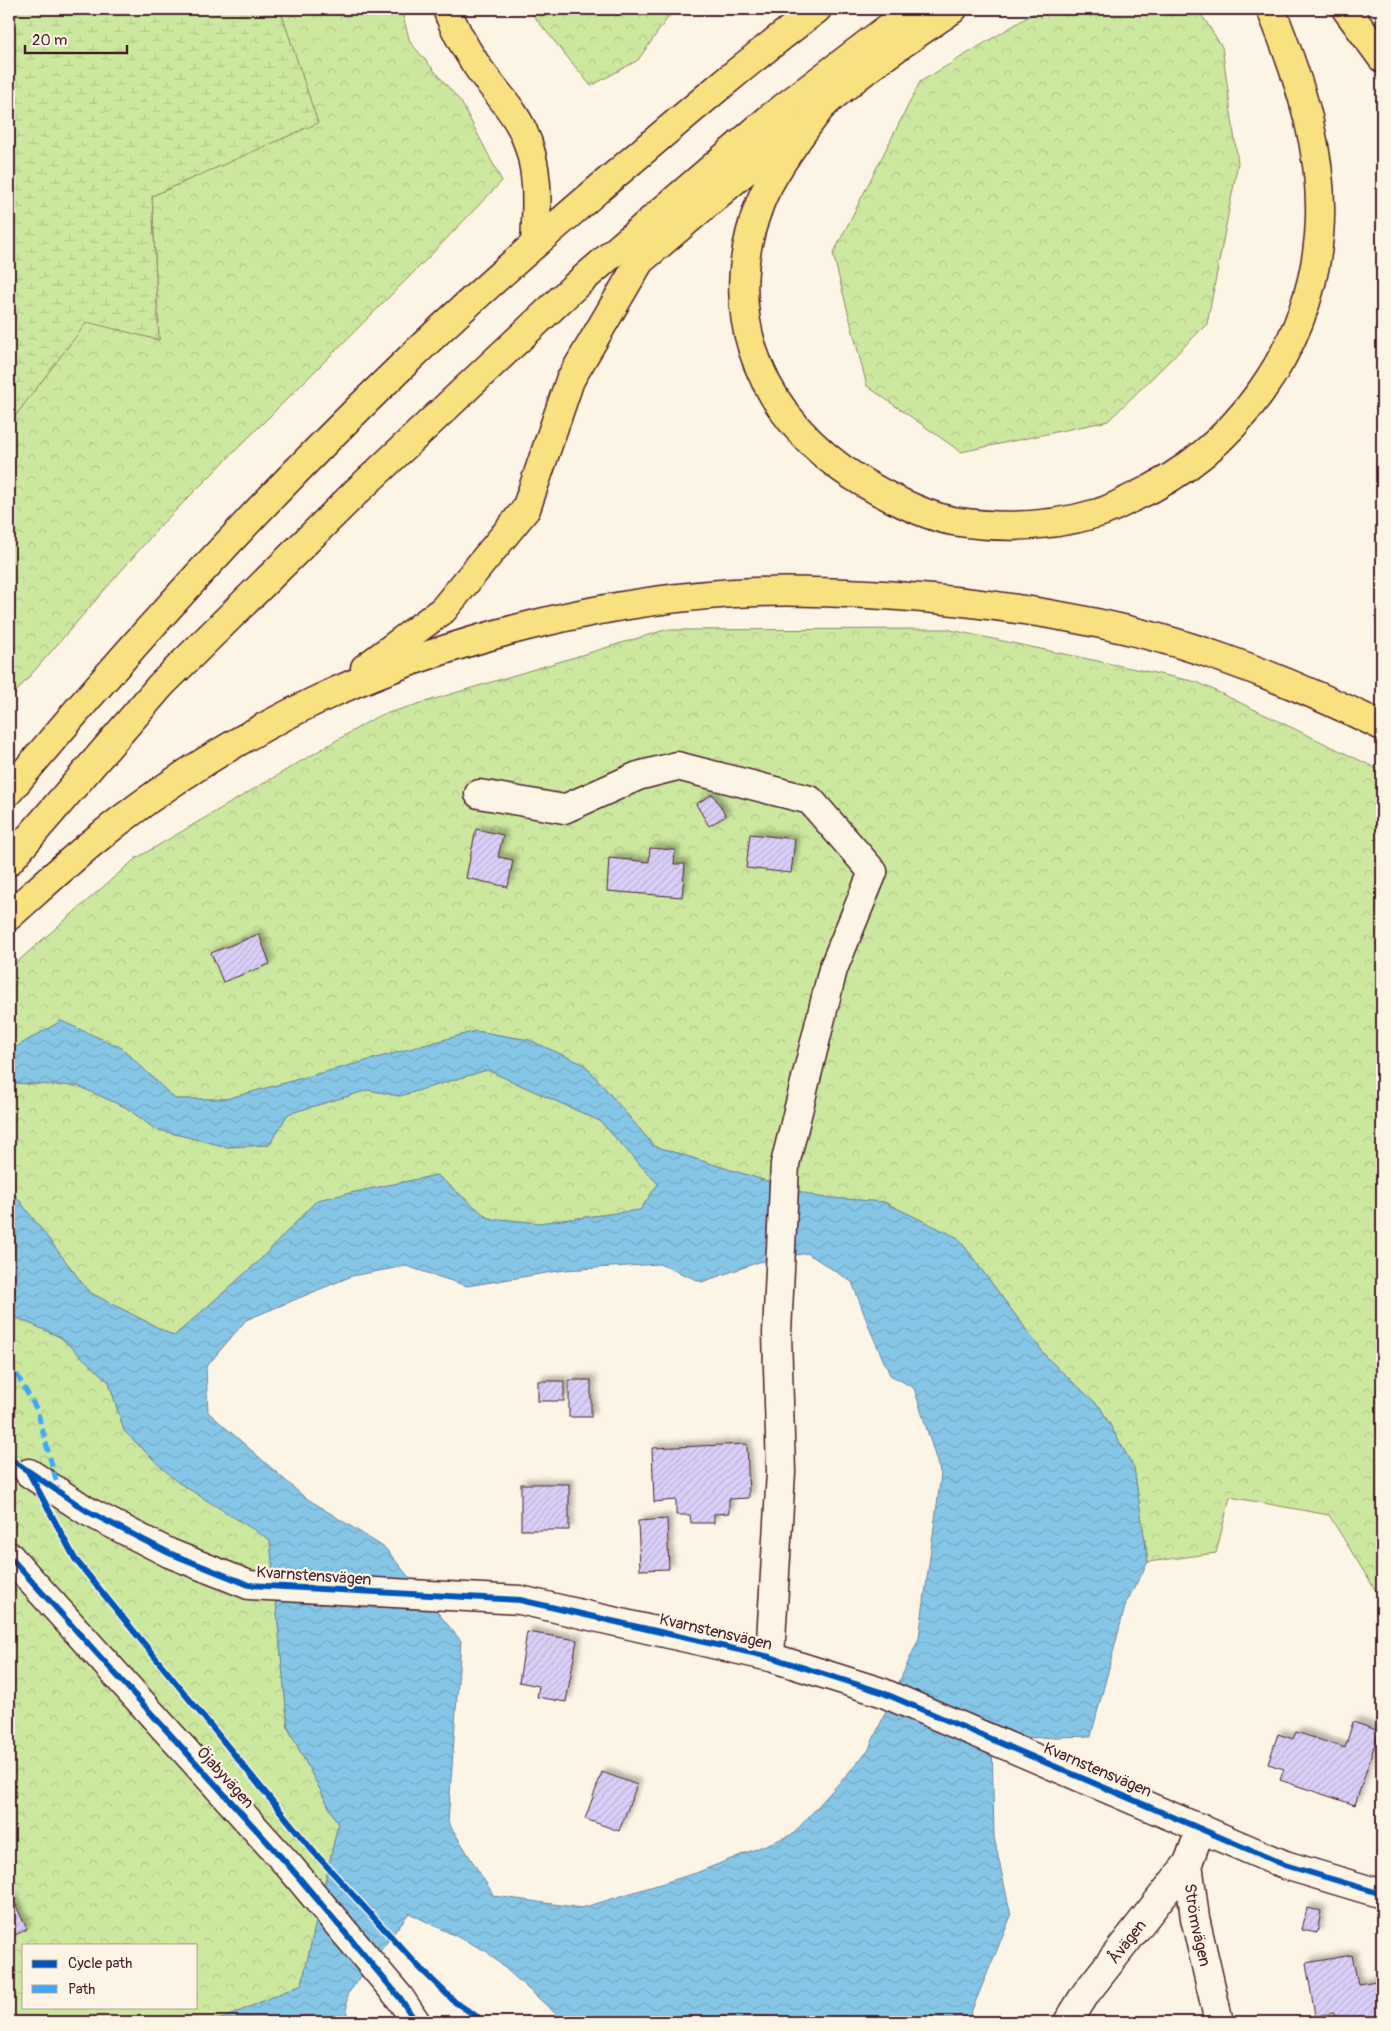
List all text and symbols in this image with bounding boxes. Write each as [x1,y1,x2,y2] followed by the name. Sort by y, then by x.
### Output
[25,22,128,54] scale bar
[32,31,67,50] text: 20 m
[256,1562,372,1590] street label: Kvarnstensvägen
[657,1609,774,1655] street label: Kvarnstensvägen
[1041,1738,1155,1802] street label: Kvarnstensvägen
[192,1743,258,1813] street label: Öjabyvägen
[1180,1882,1215,1968] street label: Strömvägen
[1103,1916,1151,1968] street label: Åvägen
[22,1944,198,2008] legend
[68,1954,132,1973] text: Cycle path
[68,1980,95,1999] text: Path

